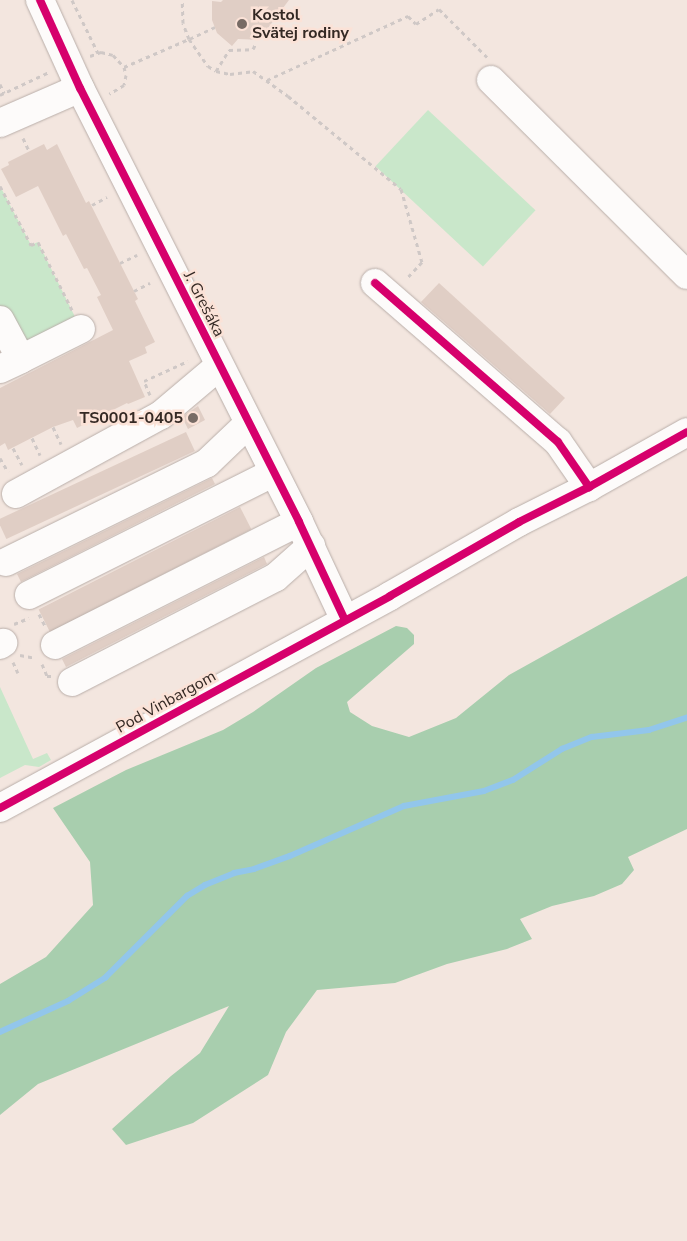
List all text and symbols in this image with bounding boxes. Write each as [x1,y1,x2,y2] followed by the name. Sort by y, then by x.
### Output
[252,5,349,43] place label: Kostol Svätej rodiny
[236,18,248,30] marker: Kostol Svätej rodiny
[179,268,229,340] street label: J. Grešáka
[80,408,183,428] place label: TS0001-0405
[187,412,199,424] marker: TS0001-0405
[113,667,219,737] street label: Pod Vinbargom

